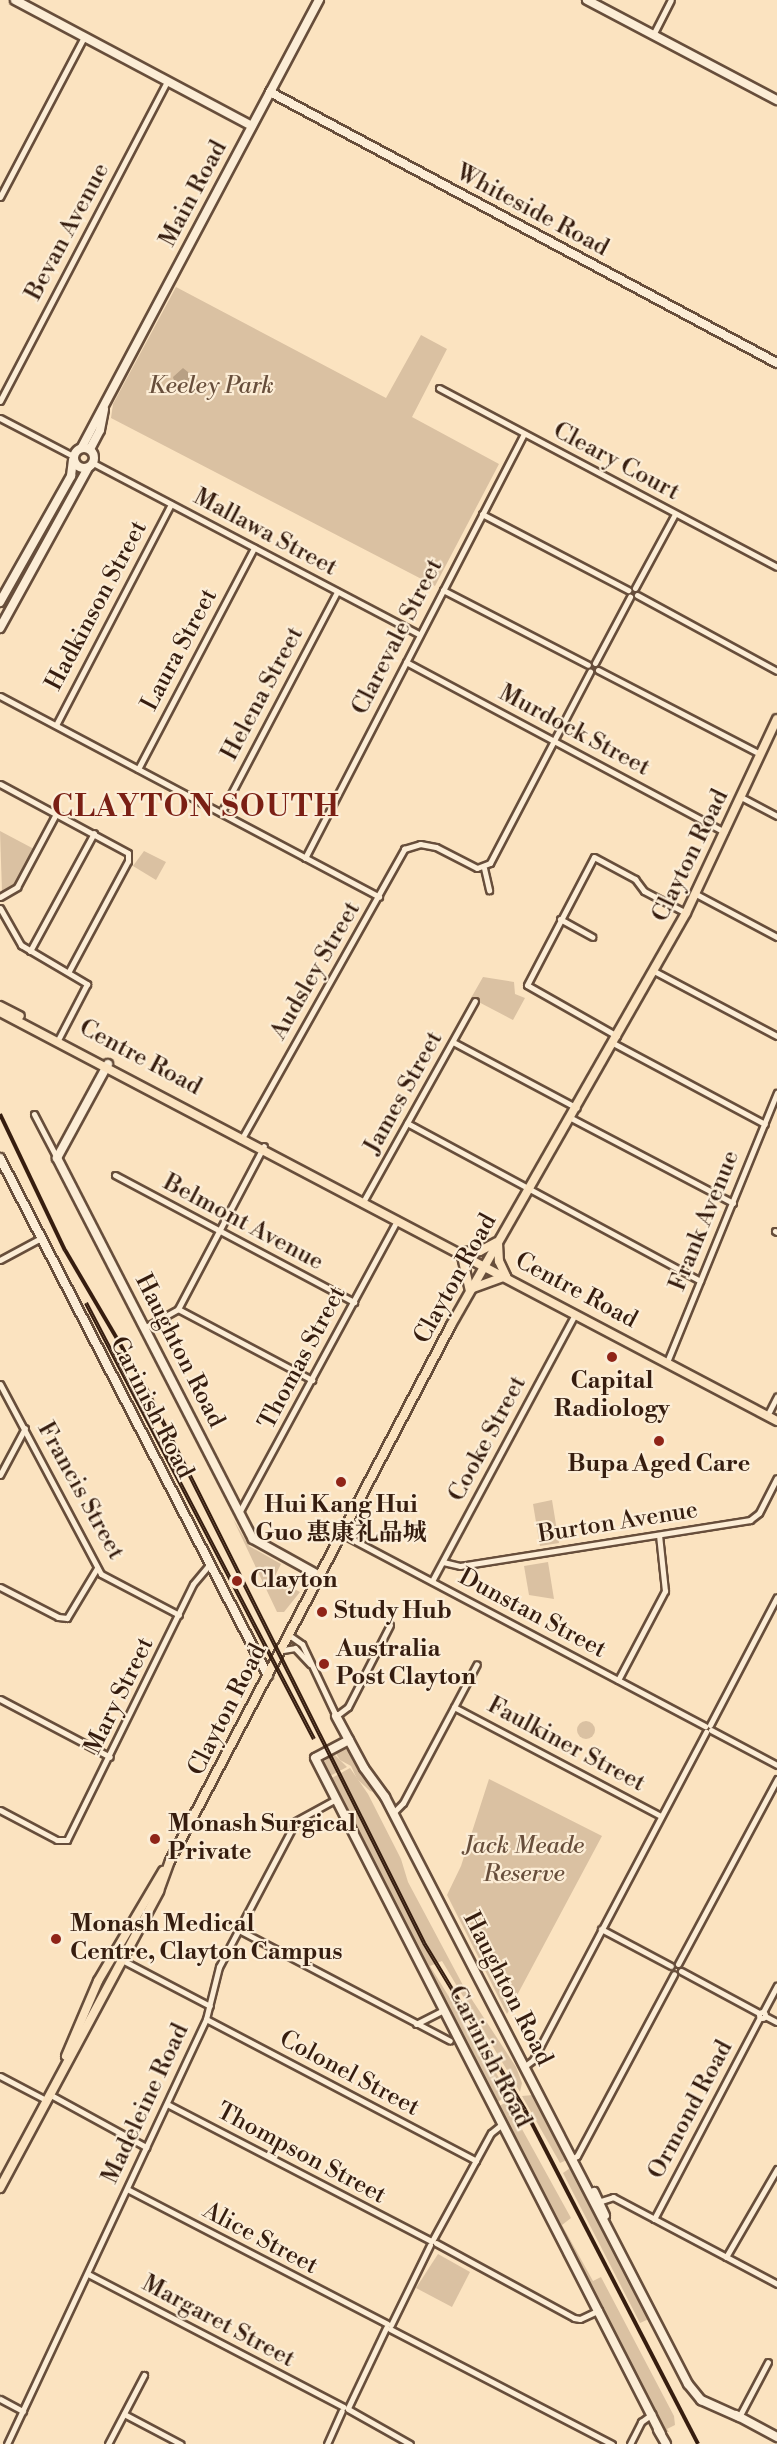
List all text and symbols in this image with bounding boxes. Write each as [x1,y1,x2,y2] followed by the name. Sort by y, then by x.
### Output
[154,136,234,252] street label: Main Road
[20,158,116,306] street label: Bevan Avenue
[451,159,613,263] street label: Whiteside Road
[148,373,274,401] park label: Keeley Park
[548,417,684,507] street label: Cleary Court
[188,483,342,583] street label: Mallawa Street
[40,516,154,696] street label: Hadkinson Street
[346,554,450,720] street label: Clarevale Street
[136,584,224,716] street label: Laura Street
[216,622,310,766] street label: Helena Street
[494,679,654,783] street label: Murdock Street
[647,785,735,927] street label: Clayton Road
[52,789,340,825] district label: CLAYTON SOUTH
[265,897,367,1045] street label: Audsley Street
[74,1014,206,1102] street label: Centre Road
[358,1026,450,1160] street label: James Street
[664,1147,746,1295] street label: Frank Avenue
[158,1169,328,1277] street label: Belmont Avenue
[409,1209,503,1349] street label: Clayton Road
[510,1247,642,1335] street label: Centre Road
[128,1269,230,1433] street label: Haughton Road
[253,1281,353,1435] street label: Thomas Street
[103,1332,199,1484] street label: Carinish Road
[603,1348,621,1366] marker: Capital Radiology
[554,1368,670,1424] place label: Capital Radiology
[443,1371,533,1507] street label: Cooke Street
[30,1417,130,1565] street label: Francis Street
[652,1434,666,1448] marker: Bupa Aged Care
[568,1451,750,1479] place label: Bupa Aged Care
[334,1475,348,1489] marker: Hui Kang Hui Guo 惠康礼品城
[255,1492,427,1548] place label: Hui Kang Hui Guo 惠康礼品城
[536,1496,700,1550] street label: Burton Avenue
[453,1563,611,1665] street label: Dunstan Street
[250,1567,338,1595] place label: Clayton
[228,1572,246,1590] marker: Clayton
[334,1598,452,1626] place label: Study Hub
[315,1605,329,1619] marker: Study Hub
[79,1633,161,1759] street label: Mary Street
[336,1636,476,1692] place label: Australia Post Clayton
[183,1639,273,1781] street label: Clayton Road
[317,1657,331,1671] marker: Australia Post Clayton
[482,1691,650,1799] street label: Faulkiner Street
[168,1811,356,1867] place label: Monash Surgical Private
[146,1830,164,1848] marker: Monash Surgical Private
[464,1833,584,1889] park label: Jack Meade Reserve
[456,1907,558,2071] street label: Haughton Road
[70,1911,342,1967] place label: Monash Medical Centre, Clayton Campus
[47,1930,65,1948] marker: Monash Medical Centre, Clayton Campus
[441,1981,537,2133] street label: Carinish Road
[96,2019,196,2189] street label: Madeleine Road
[274,2025,424,2123] street label: Colonel Street
[642,2036,740,2184] street label: Ormond Road
[211,2097,391,2211] street label: Thompson Street
[198,2197,322,2281] street label: Alice Street
[137,2270,299,2374] street label: Margaret Street

